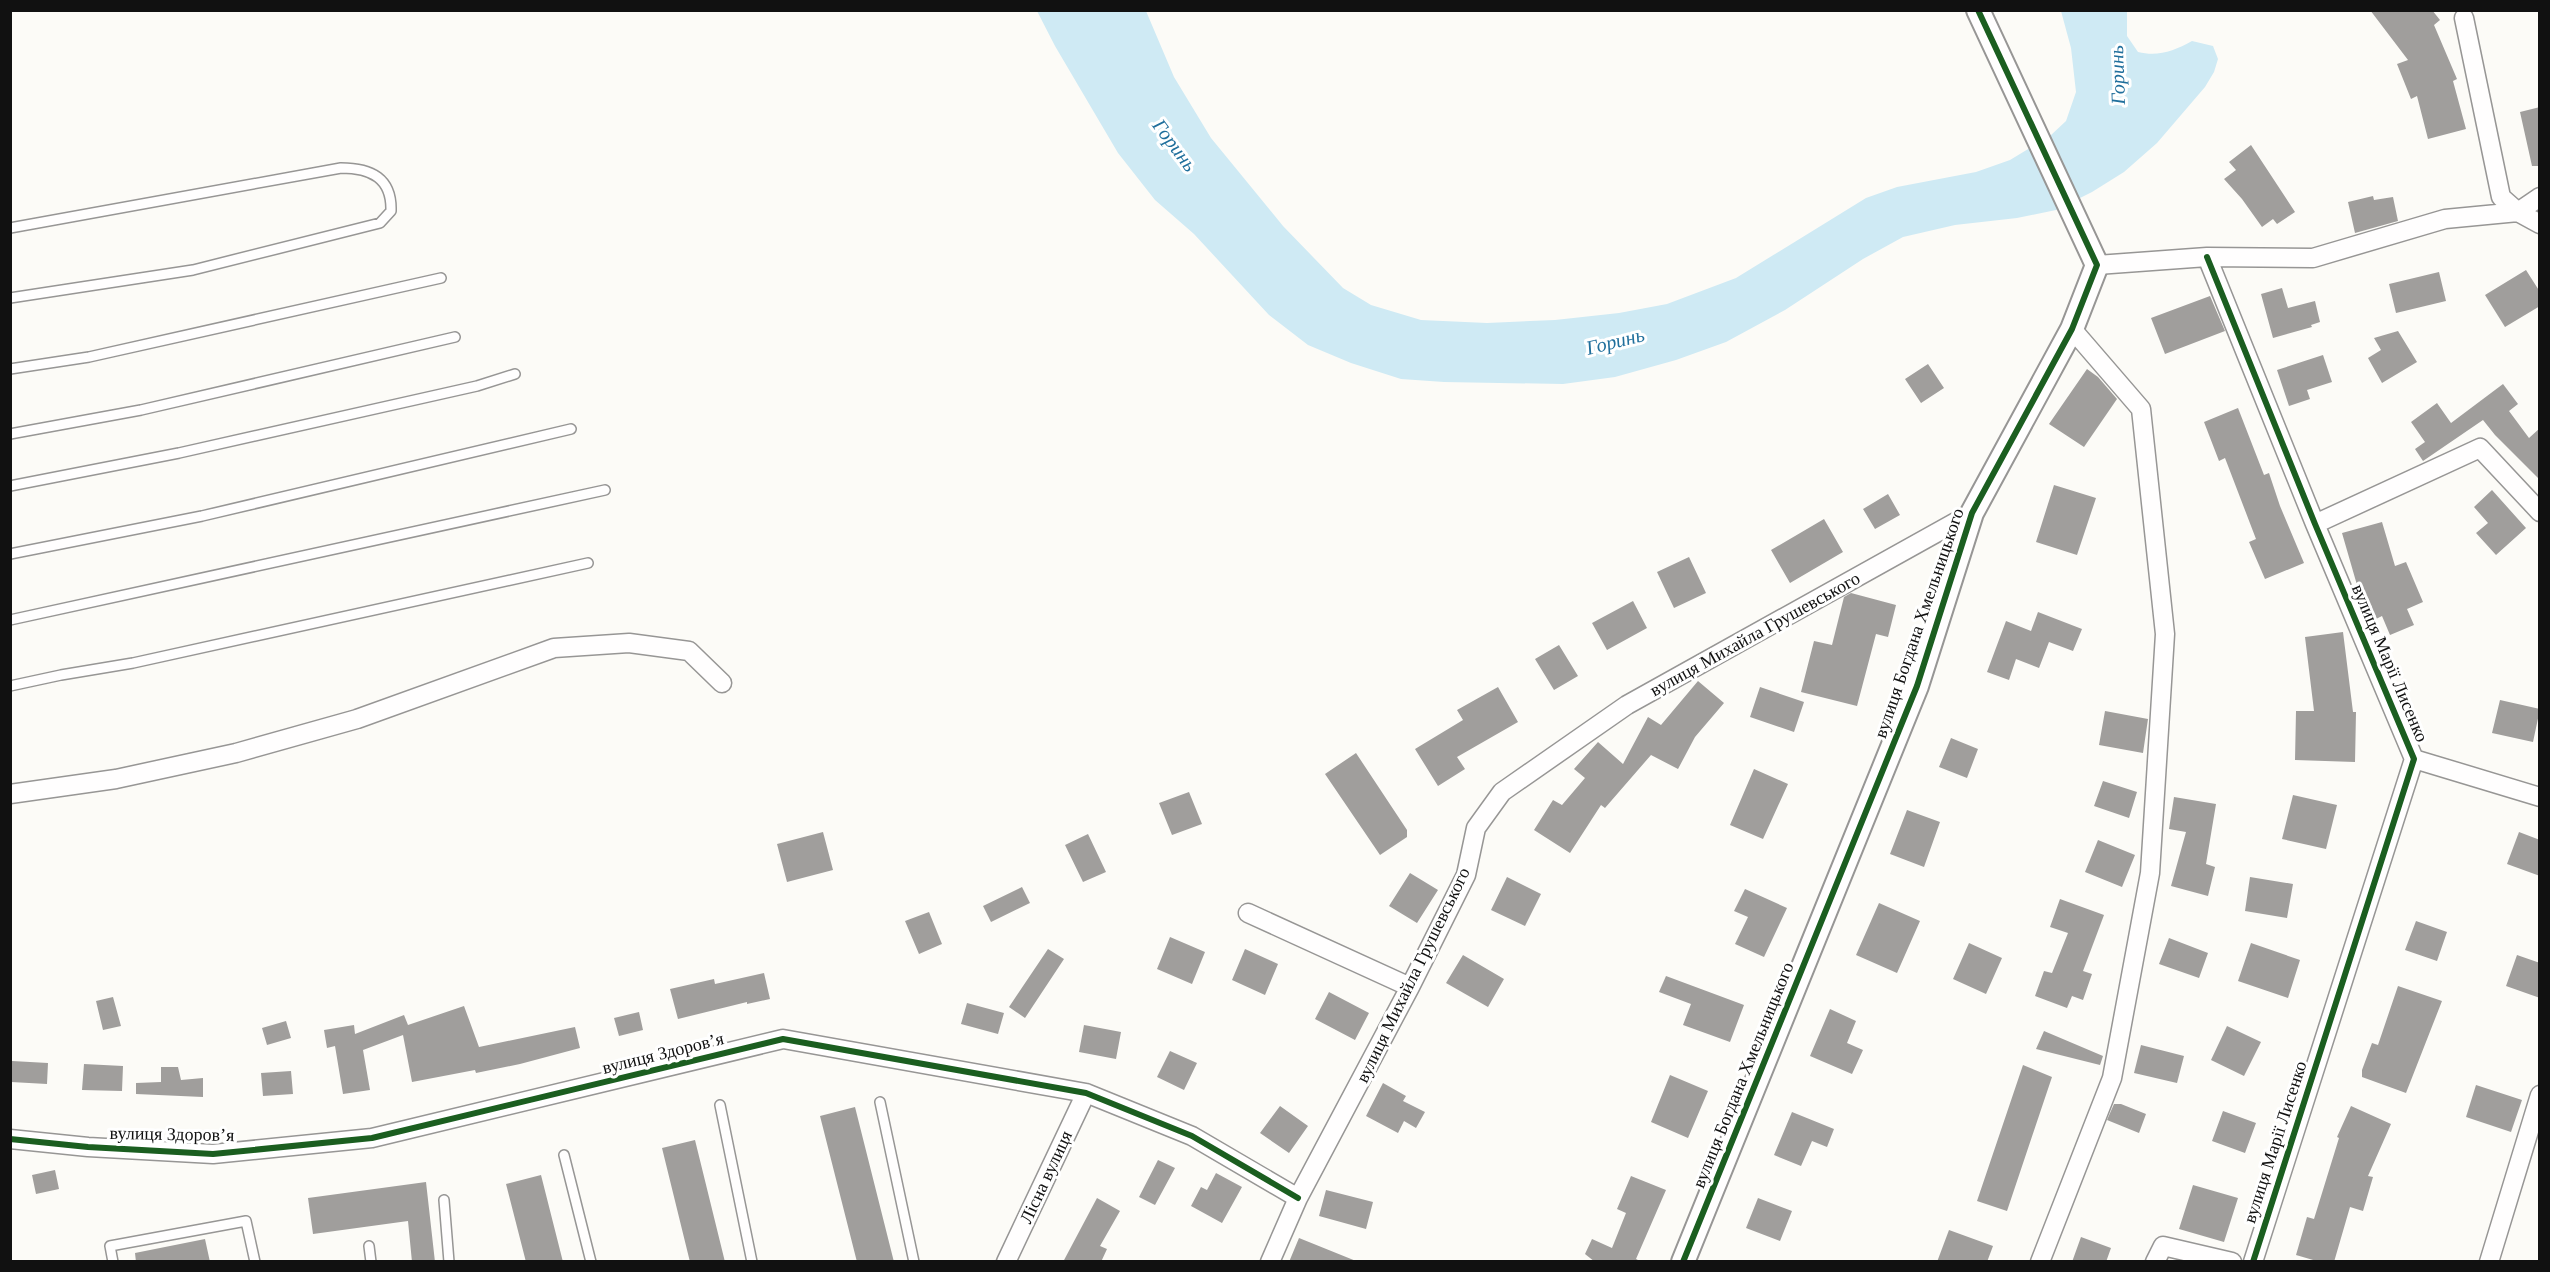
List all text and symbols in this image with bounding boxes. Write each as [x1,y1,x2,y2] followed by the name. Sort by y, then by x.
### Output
[2105,45,2130,106] water label: Горинь
[1147,114,1202,176] water label: Горинь
[1583,323,1647,360] water label: Горинь
[1870,505,1968,741] street label: вулиця Богдана Хмельницького
[1647,568,1863,700] street label: вулиця Михайла Грушевського
[2348,581,2432,745] street label: вулиця Марії Лисенко
[1352,864,1474,1086] street label: вулиця Михайла Грушевського
[1688,959,1798,1191] street label: вулиця Богдана Хмельницького
[600,1028,726,1078] street label: вулиця Здоровʼя
[2239,1058,2311,1226] street label: вулиця Марії Лисенко
[110,1123,234,1145] street label: вулиця Здоровʼя
[1016,1127,1076,1227] street label: Лісна вулиця

